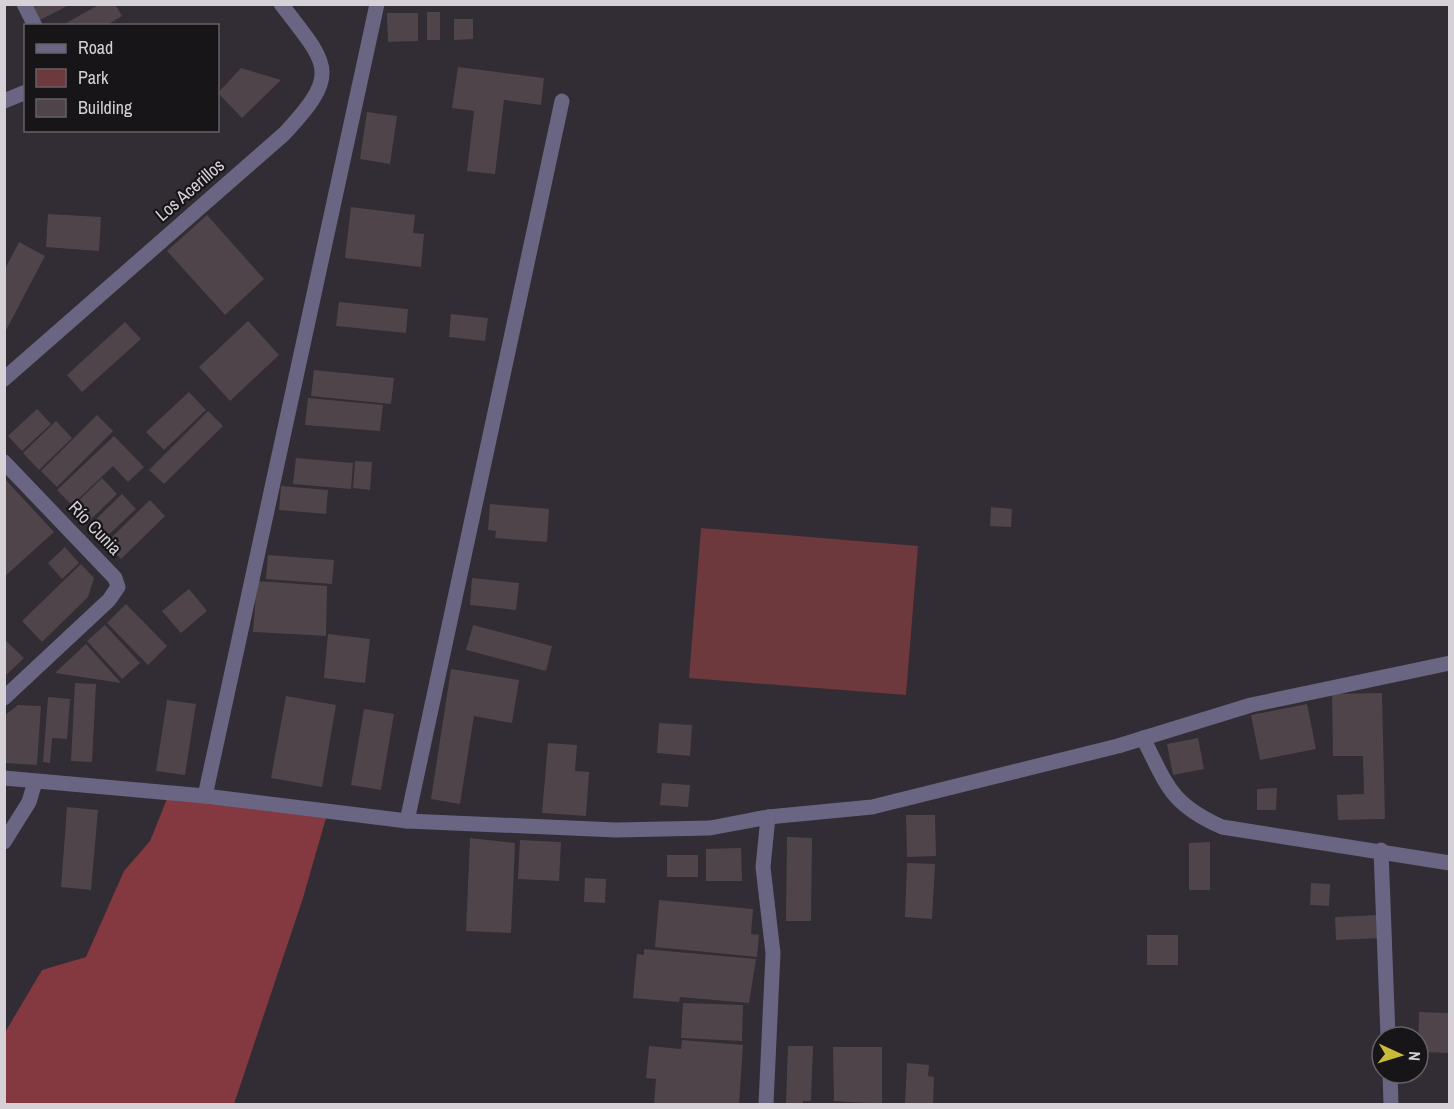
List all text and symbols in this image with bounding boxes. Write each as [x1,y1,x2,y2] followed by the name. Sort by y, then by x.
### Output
[24,24,219,132] legend
[78,35,113,60] text: Road
[78,65,109,90] text: Park
[78,95,133,120] text: Building
[150,153,229,227] street label: Los Acerillos
[63,495,127,560] street label: Río Cunia
[1370,1025,1430,1085] north arrow
[1404,1051,1426,1062] text: N

